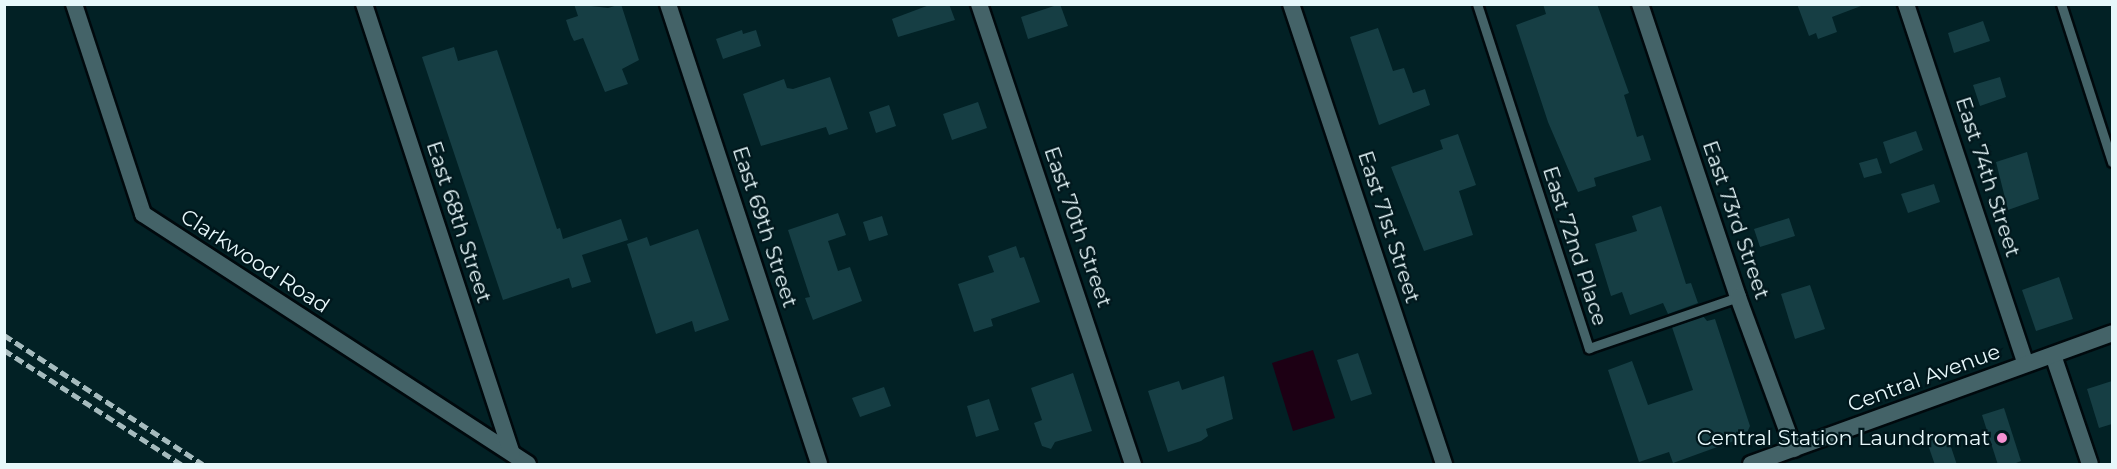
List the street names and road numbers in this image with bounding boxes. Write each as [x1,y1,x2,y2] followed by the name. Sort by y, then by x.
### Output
[1950,94,2026,260] street label: East 74th Street
[1697,137,1775,303] street label: East 73rd Street
[421,138,497,306] street label: East 68th Street
[727,143,803,311] street label: East 69th Street
[1039,143,1117,311] street label: East 70th Street
[1353,148,1425,306] street label: East 71st Street
[1537,163,1613,329] street label: East 72nd Place
[176,204,334,318] street label: Clarkwood Road
[1844,339,2004,417] street label: Central Avenue

